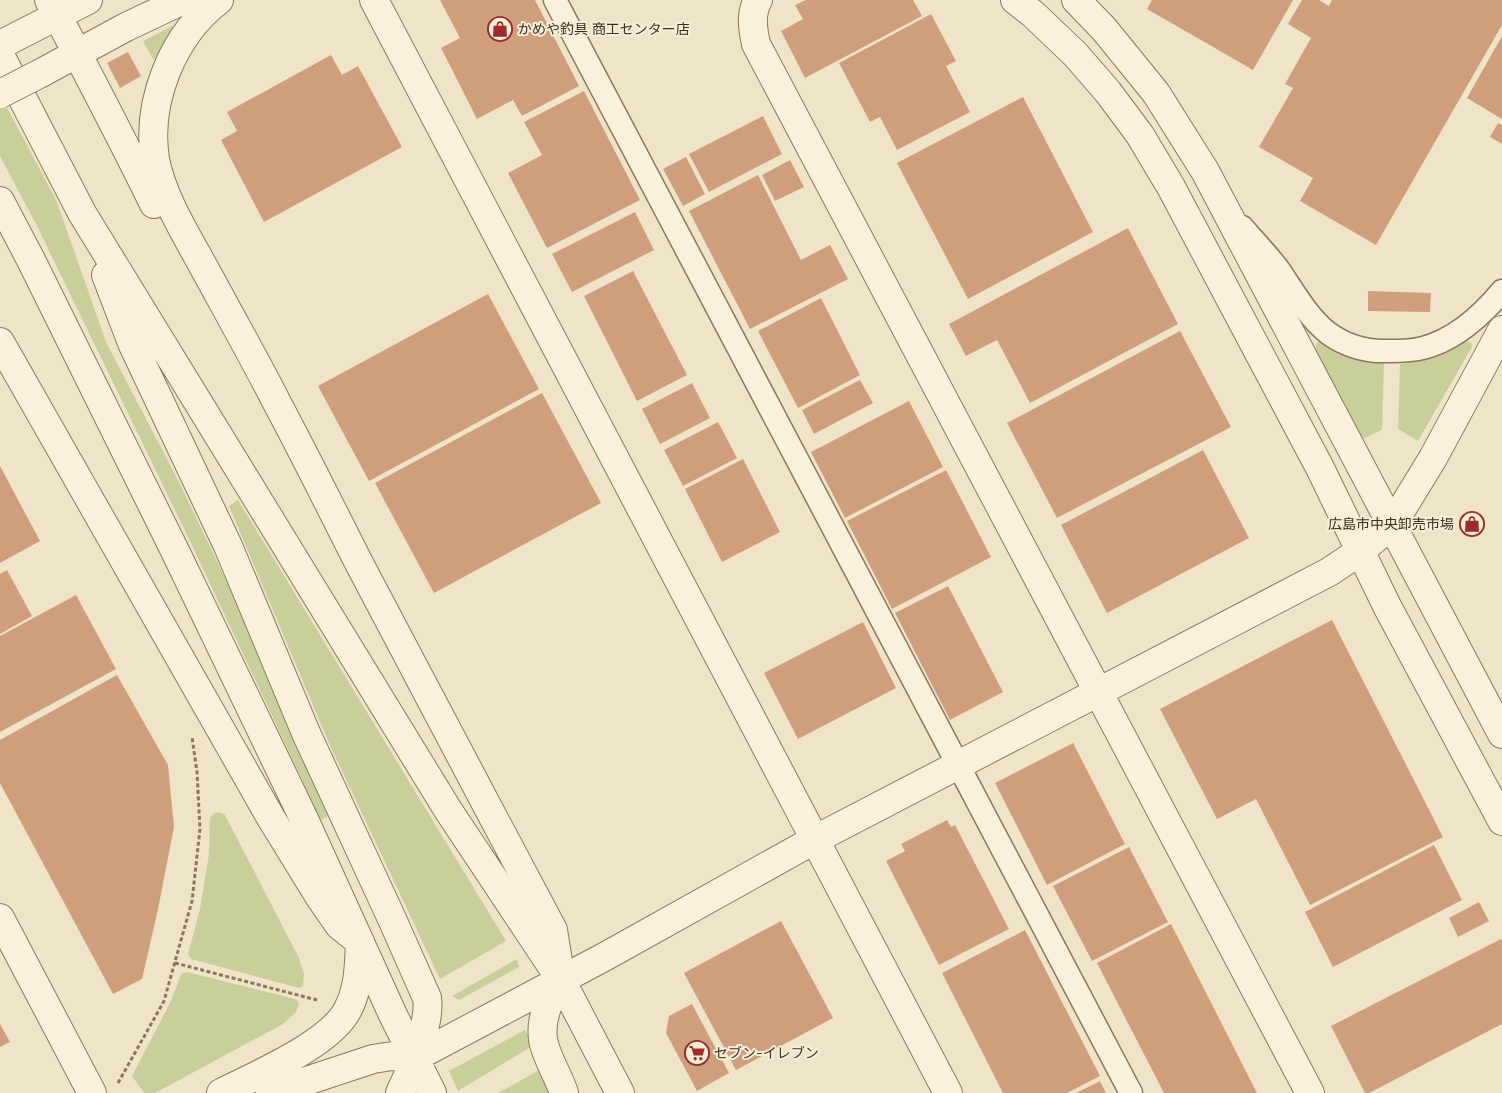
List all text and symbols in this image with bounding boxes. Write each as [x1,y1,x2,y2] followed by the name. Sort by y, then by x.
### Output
[487,16,513,42] shop icon: かめや釣具 商工センター店
[518,20,690,38] place label: かめや釣具 商工センター店
[1459,511,1485,537] shop icon: 広島市中央卸売市場
[1328,515,1454,533] place label: 広島市中央卸売市場
[684,1040,710,1066] supermarket icon: セブン-イレブン
[714,1044,819,1062] place label: セブン-イレブン

